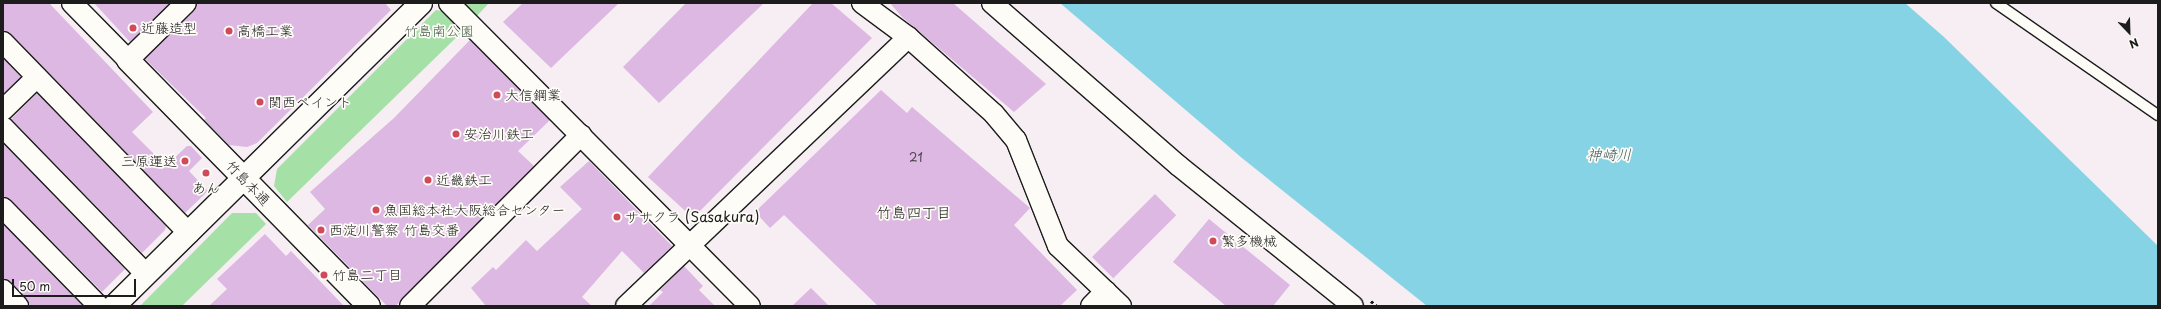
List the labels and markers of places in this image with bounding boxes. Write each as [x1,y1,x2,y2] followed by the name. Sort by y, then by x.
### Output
[141,20,197,36] place label: 近藤造型
[128,23,138,33] marker: 近藤造型
[237,23,293,39] place label: 高橋工業
[224,26,234,36] marker: 高橋工業
[505,87,561,103] place label: 大信鋼業
[492,90,502,100] marker: 大信鋼業
[268,94,352,110] place label: 関西ペイント
[255,97,265,107] marker: 関西ペイント
[464,126,534,142] place label: 安治川鉄工
[451,129,461,139] marker: 安治川鉄工
[121,153,177,169] place label: 三原運送
[180,156,190,166] marker: 三原運送
[201,168,211,178] marker: あん
[436,172,492,188] place label: 近畿鉄工
[423,175,433,185] marker: 近畿鉄工
[192,180,220,196] place label: あん
[384,202,566,218] place label: 魚国総本社大阪総合センター
[371,205,381,215] marker: 魚国総本社大阪総合センター
[625,209,760,225] place label: ササクラ (Sasakura)
[612,212,622,222] marker: ササクラ (Sasakura)
[329,222,460,238] place label: 西淀川警察 竹島交番
[316,225,326,235] marker: 西淀川警察 竹島交番
[1221,233,1277,249] place label: 繁多機械
[1208,236,1218,246] marker: 繁多機械
[332,267,402,283] place label: 竹島二丁目
[319,270,329,280] marker: 竹島二丁目

